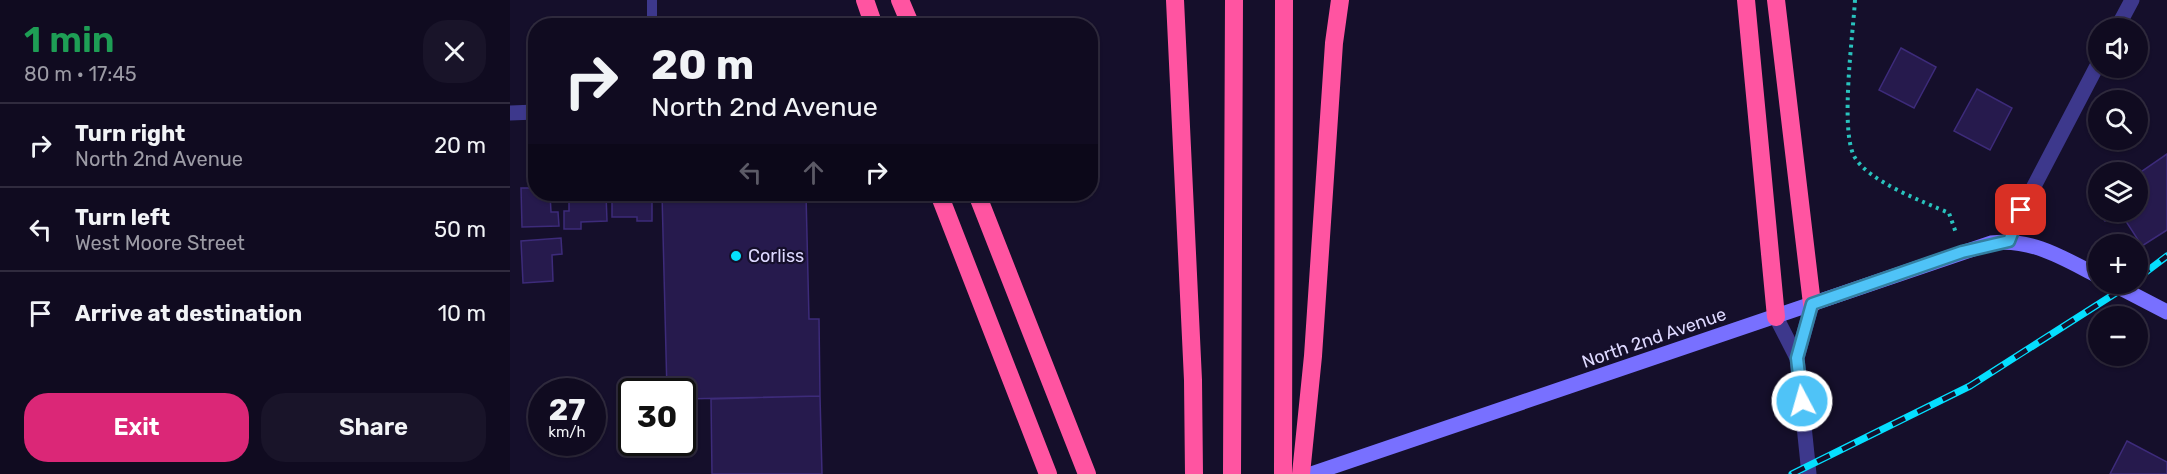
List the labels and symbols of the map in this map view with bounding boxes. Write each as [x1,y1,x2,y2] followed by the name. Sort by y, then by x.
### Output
[1995,184,2046,235] pin
[748,245,804,267] place label: Corliss
[729,249,743,263] marker: Corliss
[1579,303,1729,373] street label: North 2nd Avenue
[1770,369,1834,433] position arrow
[618,378,696,456] speed limit sign: 30

